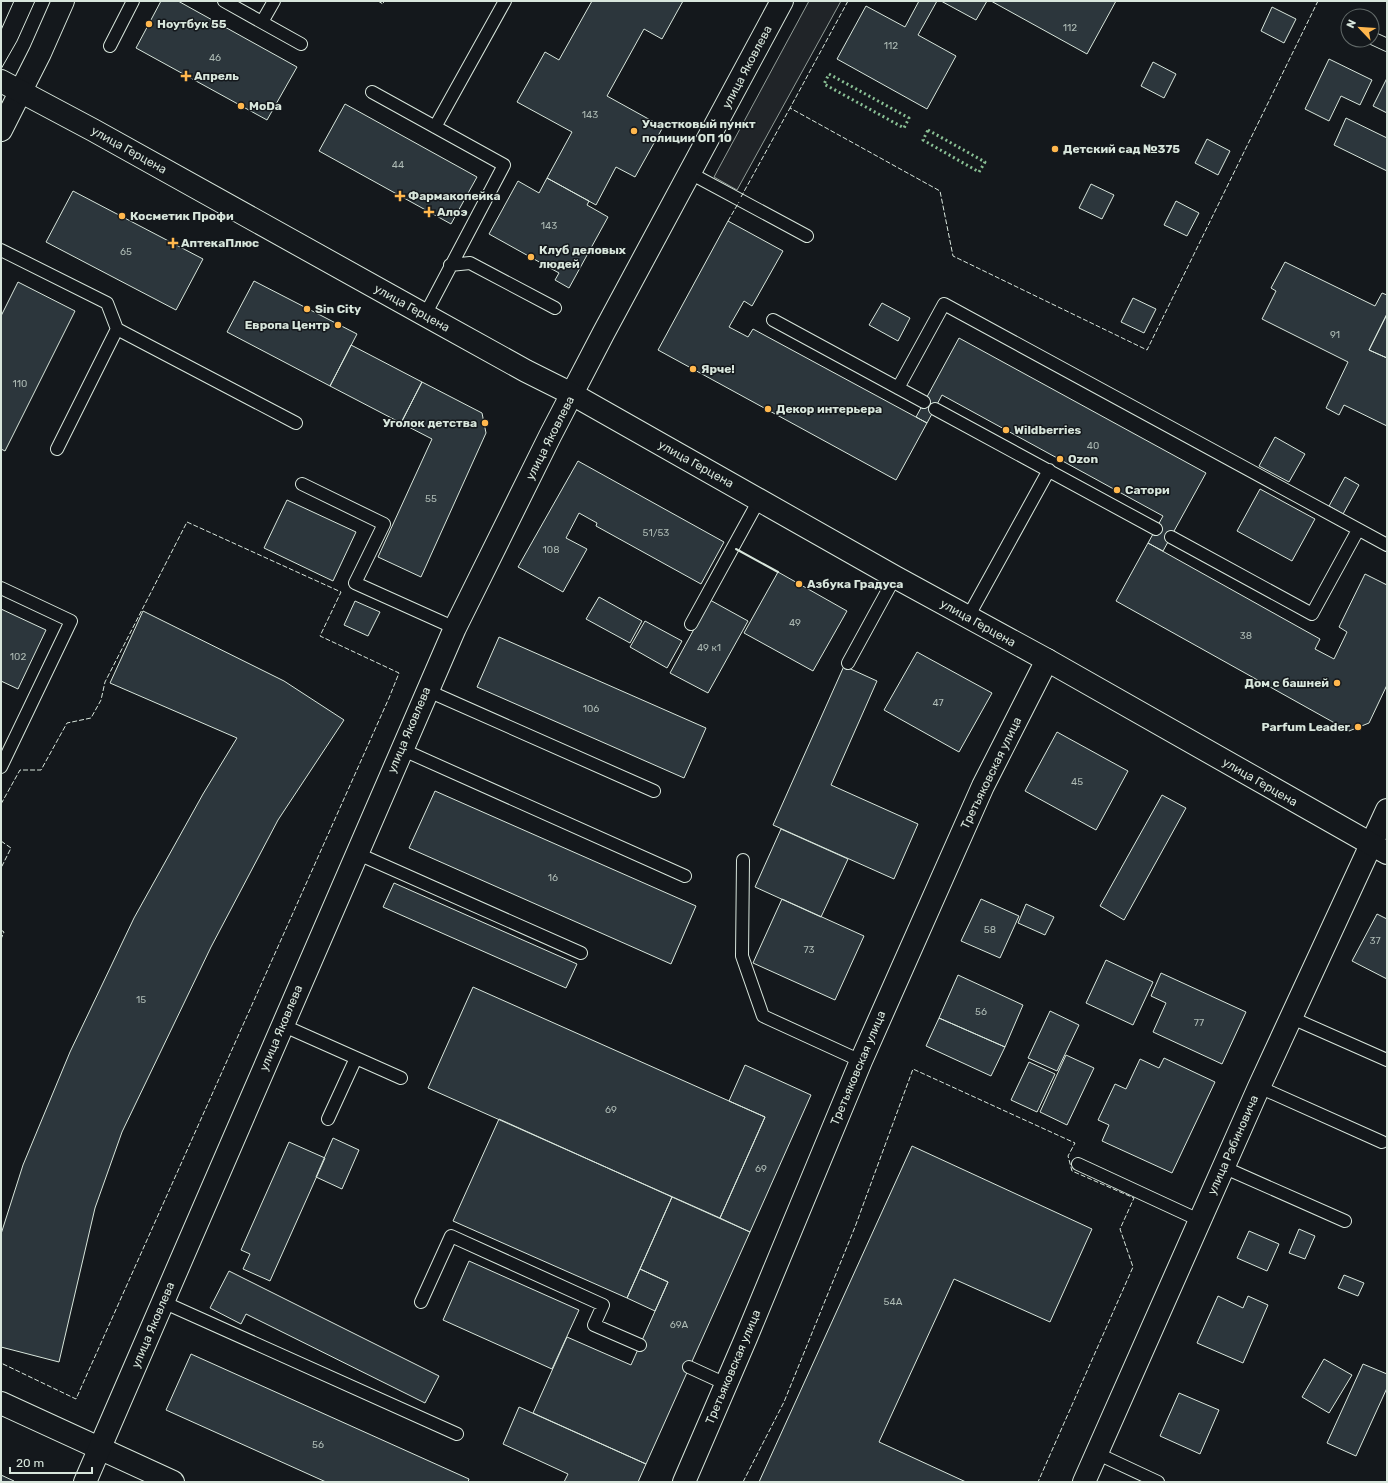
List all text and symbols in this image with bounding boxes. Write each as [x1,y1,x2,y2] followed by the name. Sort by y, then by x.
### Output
[1340,8,1380,48] north arrow
[157,17,227,31] place label: Ноутбук 55
[1344,18,1359,30] text: N
[144,19,154,29] marker: Ноутбук 55
[1063,22,1077,34] house number: 112
[719,23,775,111] street label: улица Яковлева
[884,40,898,52] house number: 112
[209,52,221,64] house number: 46
[194,69,239,83] place label: Апрель
[181,71,191,81] marker: Апрель
[249,99,282,113] place label: МоDa
[236,101,246,111] marker: МоDa
[582,109,598,121] house number: 143
[642,117,756,145] place label: Участковый пункт полиции ОП 10
[89,123,169,177] street label: улица Герцена
[629,126,639,136] marker: Участковый пункт полиции ОП 10
[1063,142,1180,156] place label: Детский сад №375
[1050,144,1060,154] marker: Детский сад №375
[392,159,404,171] house number: 44
[408,189,501,203] place label: Фармакопейка
[395,191,405,201] marker: Фармакопейка
[437,205,468,219] place label: Алоэ
[424,207,434,217] marker: Алоэ
[130,209,234,223] place label: Косметик Профи
[117,211,127,221] marker: Косметик Профи
[541,220,557,232] house number: 143
[181,236,259,250] place label: АптекаПлюс
[168,238,178,248] marker: АптекаПлюс
[539,243,626,271] place label: Клуб деловых людей
[120,246,132,258] house number: 65
[526,252,536,262] marker: Клуб деловых людей
[372,281,452,335] street label: улица Герцена
[315,302,361,316] place label: Sin City
[302,304,312,314] marker: Sin City
[245,318,330,332] place label: Европа Центр
[333,320,343,330] marker: Европа Центр
[1330,329,1340,341] house number: 91
[701,362,735,376] place label: Ярче!
[688,364,698,374] marker: Ярче!
[13,378,27,390] house number: 110
[523,394,577,482] street label: улица Яковлева
[776,402,882,416] place label: Декор интерьера
[763,404,773,414] marker: Декор интерьера
[383,416,477,430] place label: Уголок детства
[480,418,490,428] marker: Уголок детства
[1014,423,1082,437] place label: Wildberries
[1001,425,1011,435] marker: Wildberries
[656,437,736,491] street label: улица Герцена
[1087,440,1099,452] house number: 40
[1068,452,1098,466] place label: Ozon
[1055,454,1065,464] marker: Ozon
[1125,483,1170,497] place label: Сатори
[1112,485,1122,495] marker: Сатори
[425,493,437,505] house number: 55
[643,527,669,539] house number: 51/53
[543,544,560,556] house number: 108
[807,577,903,591] place label: Азбука Градуса
[794,579,804,589] marker: Азбука Градуса
[938,596,1018,650] street label: улица Герцена
[789,617,801,629] house number: 49
[1240,630,1252,642] house number: 38
[697,642,721,654] house number: 49 к1
[10,651,26,663] house number: 102
[1245,676,1329,690] place label: Дом с башней
[1332,678,1342,688] marker: Дом с башней
[385,685,433,775] street label: улица Яковлева
[932,697,944,709] house number: 47
[583,703,599,715] house number: 106
[958,715,1024,831] street label: Третьяковская улица
[1261,720,1351,734] place label: Parfum Leader
[1353,722,1363,732] marker: Parfum Leader
[1220,755,1300,809] street label: улица Герцена
[1071,776,1083,788] house number: 45
[548,872,558,884] house number: 16
[984,924,996,936] house number: 58
[1369,935,1381,947] house number: 37
[803,944,815,956] house number: 73
[257,983,305,1073] street label: улица Яковлева
[136,994,146,1006] house number: 15
[975,1006,987,1018] house number: 56
[828,1009,888,1127] street label: Третьяковская улица
[1194,1017,1204,1029] house number: 77
[1205,1093,1261,1197] street label: улица Рабиновича
[605,1104,617,1116] house number: 69
[755,1163,767,1175] house number: 69
[129,1280,177,1370] street label: улица Яковлева
[884,1296,903,1308] house number: 54А
[703,1308,763,1426] street label: Третьяковская улица
[670,1319,689,1331] house number: 69А
[312,1439,324,1451] house number: 56
[10,1449,92,1475] scale bar
[16,1456,44,1470] text: 20 m

